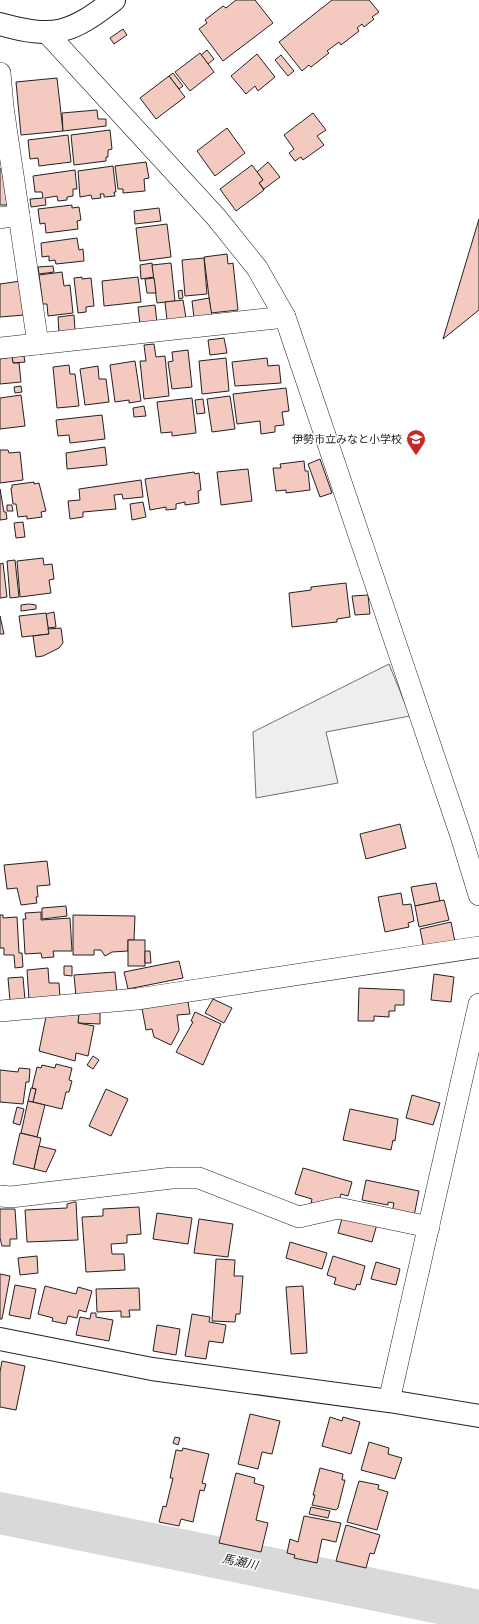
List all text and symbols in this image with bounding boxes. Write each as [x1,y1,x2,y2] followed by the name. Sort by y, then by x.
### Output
[405,428,427,456] school or university icon: 伊勢市立みなと小学校
[292,431,402,447] place label: 伊勢市立みなと小学校
[221,1549,261,1574] water label: 馬瀬川

